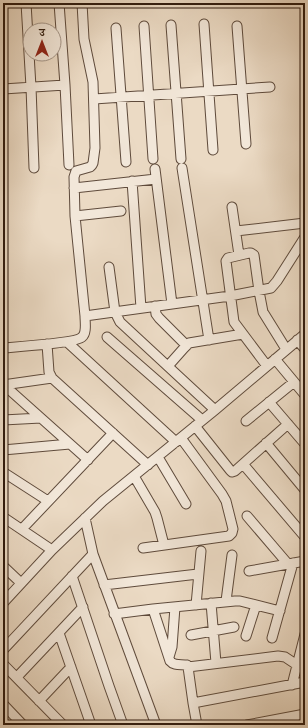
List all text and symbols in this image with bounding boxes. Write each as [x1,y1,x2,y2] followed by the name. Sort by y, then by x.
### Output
[22,22,62,62] north arrow
[38,24,46,40] text: उ

